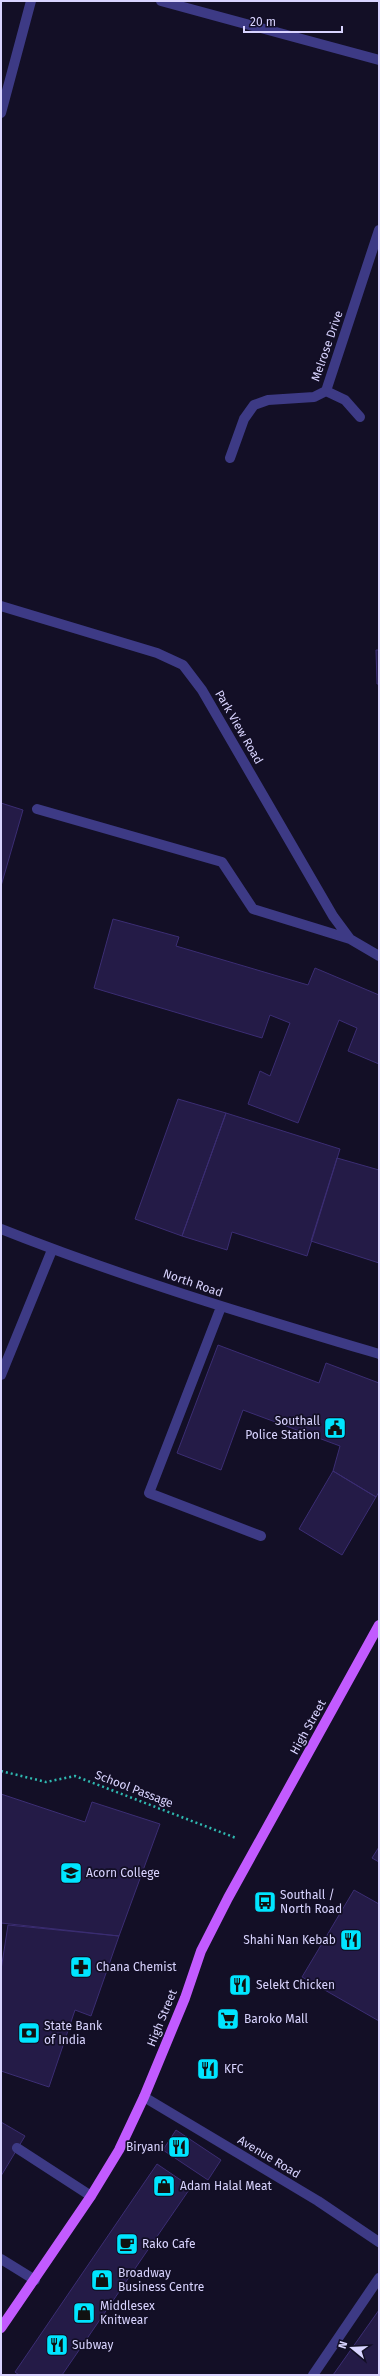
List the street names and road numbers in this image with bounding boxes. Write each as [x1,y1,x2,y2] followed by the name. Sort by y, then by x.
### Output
[308,309,346,383] street label: Melrose Drive
[212,688,266,766] street label: Park View Road
[161,1266,225,1300] street label: North Road
[287,1697,329,1757] street label: High Street
[93,1768,175,1810] street label: School Passage
[144,1987,180,2049] street label: High Street
[235,2133,303,2181] street label: Avenue Road

